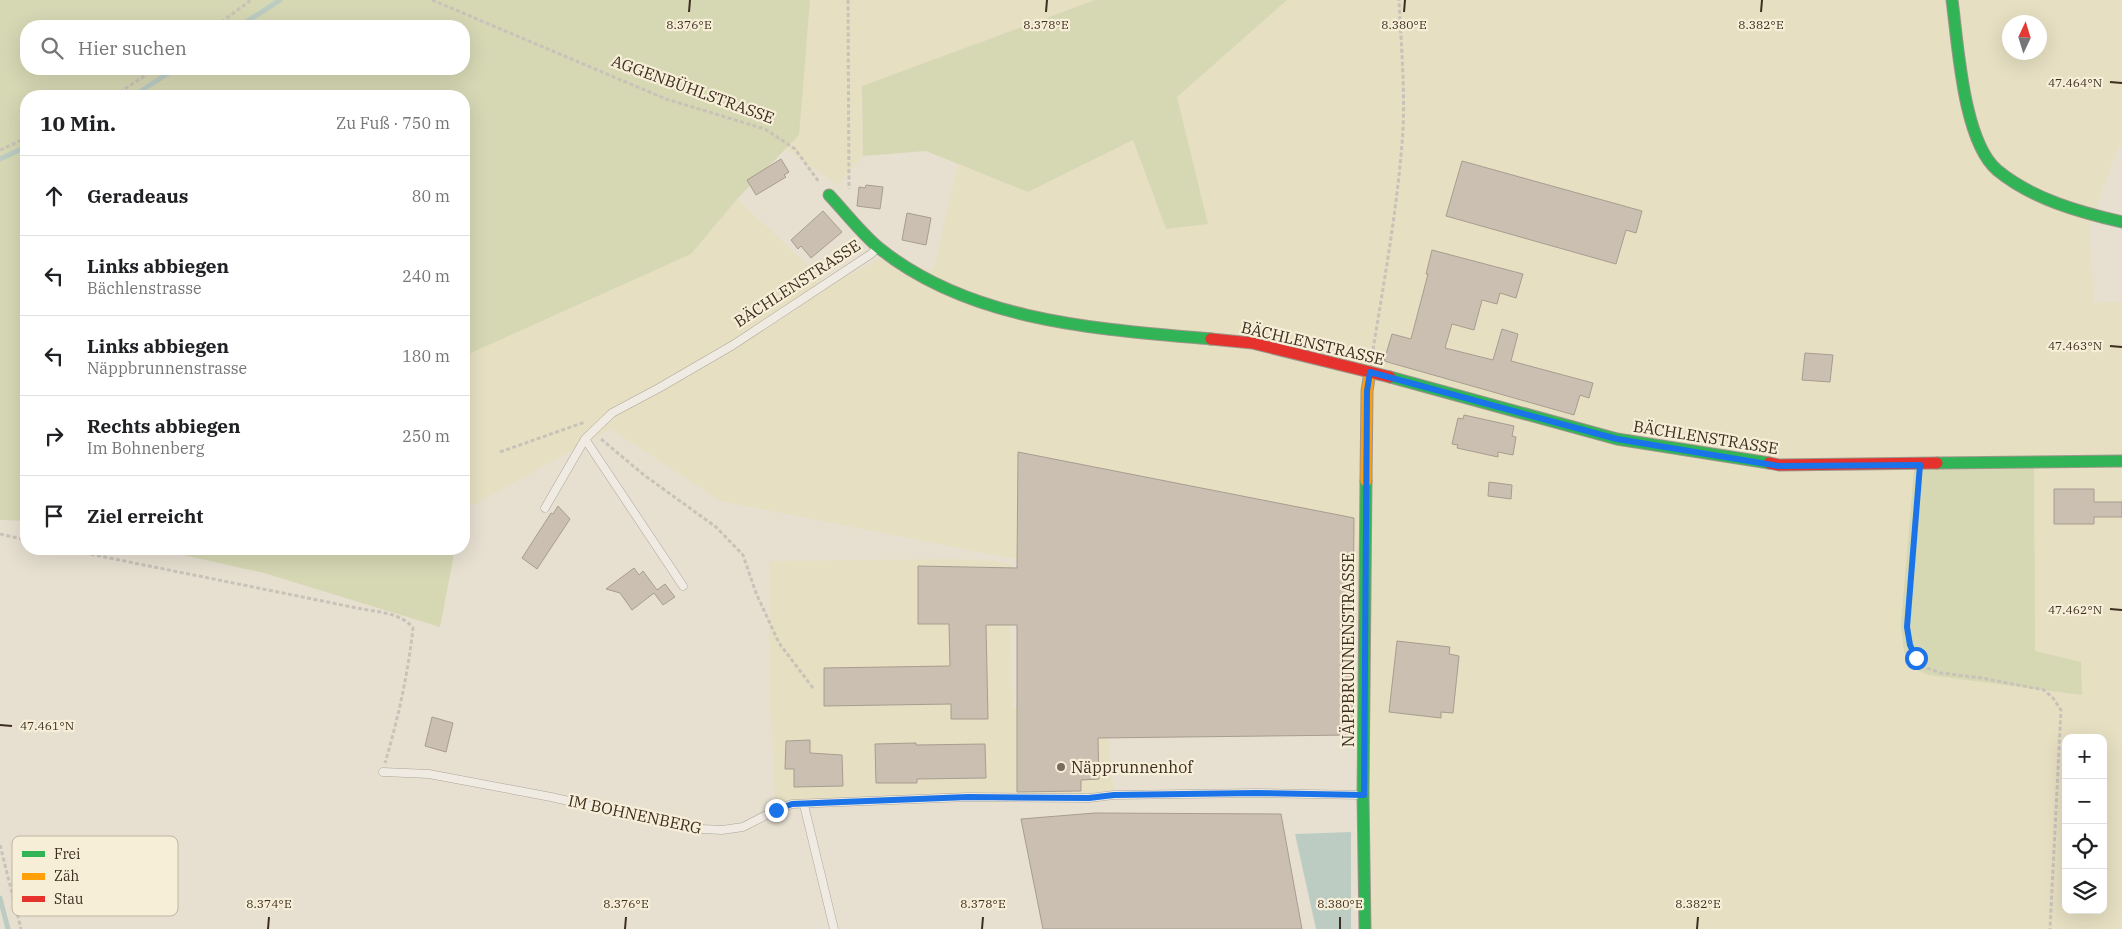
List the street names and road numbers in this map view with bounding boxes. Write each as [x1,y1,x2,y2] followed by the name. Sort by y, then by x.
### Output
[609,50,777,128] street label: AGGENBÜHLSTRASSE
[730,235,864,331] street label: BÄCHLENSTRASSE
[1239,317,1387,369] street label: BÄCHLENSTRASSE
[1632,416,1780,458] street label: BÄCHLENSTRASSE
[1338,553,1358,747] street label: NÄPPBRUNNENSTRASSE
[566,790,704,838] street label: IM BOHNENBERG

